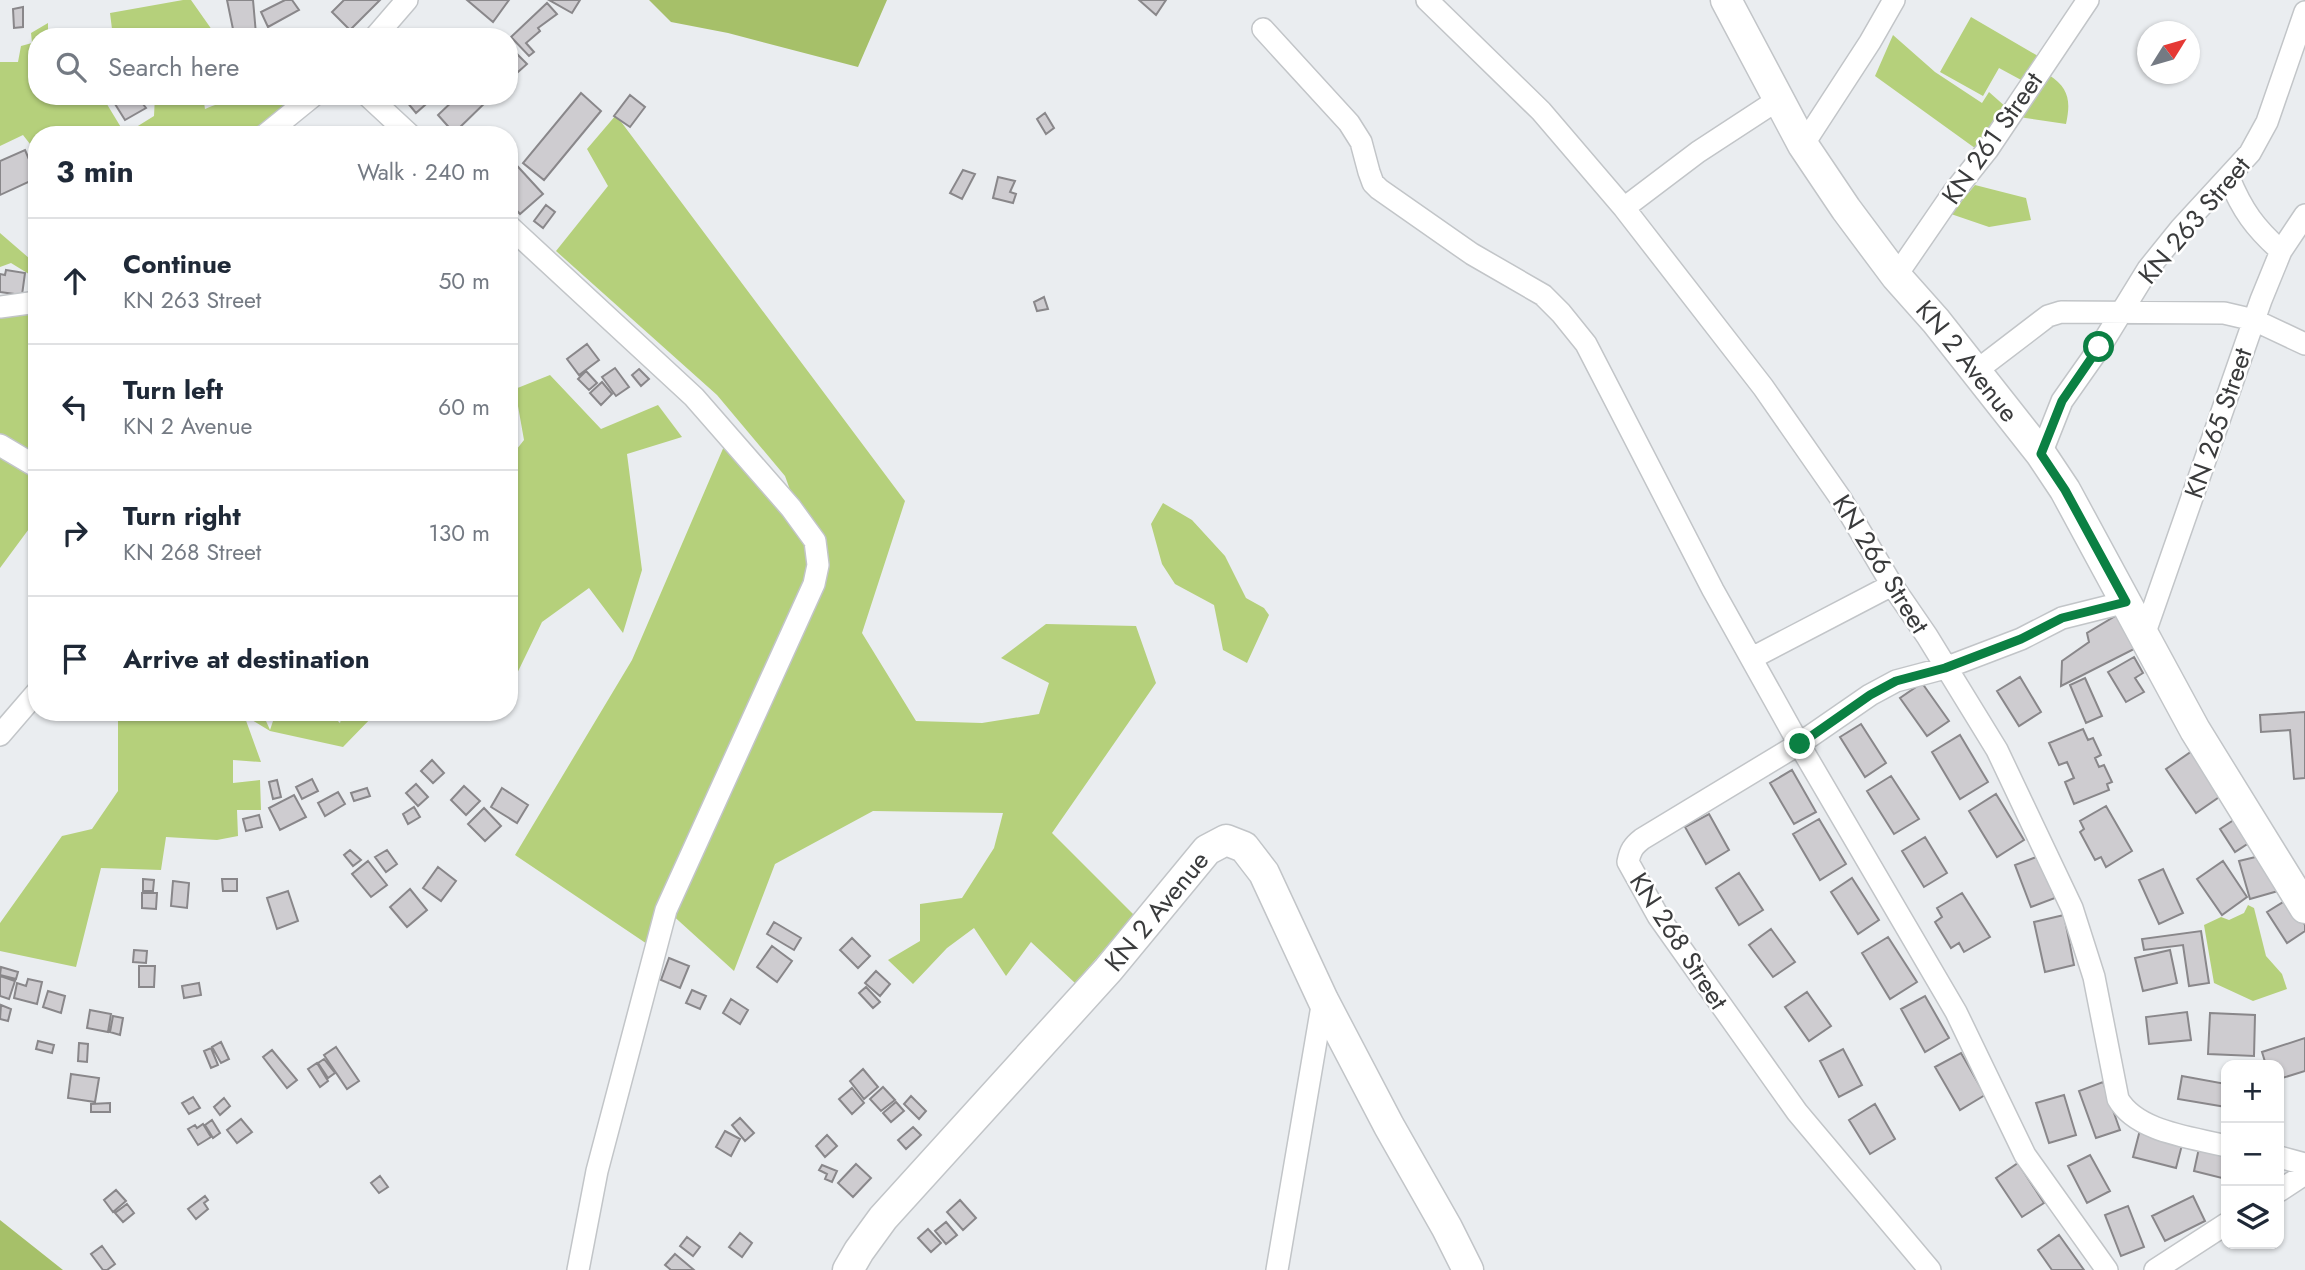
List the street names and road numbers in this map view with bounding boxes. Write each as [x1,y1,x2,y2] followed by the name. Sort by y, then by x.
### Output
[1932,63,2052,212] street label: KN 261 Street
[2129,147,2259,292] street label: KN 263 Street
[1907,292,2028,430] street label: KN 2 Avenue
[2174,342,2262,503] street label: KN 265 Street
[1823,487,1939,641] street label: KN 266 Street
[1095,843,1218,980] street label: KN 2 Avenue
[1620,865,1738,1018] street label: KN 268 Street

